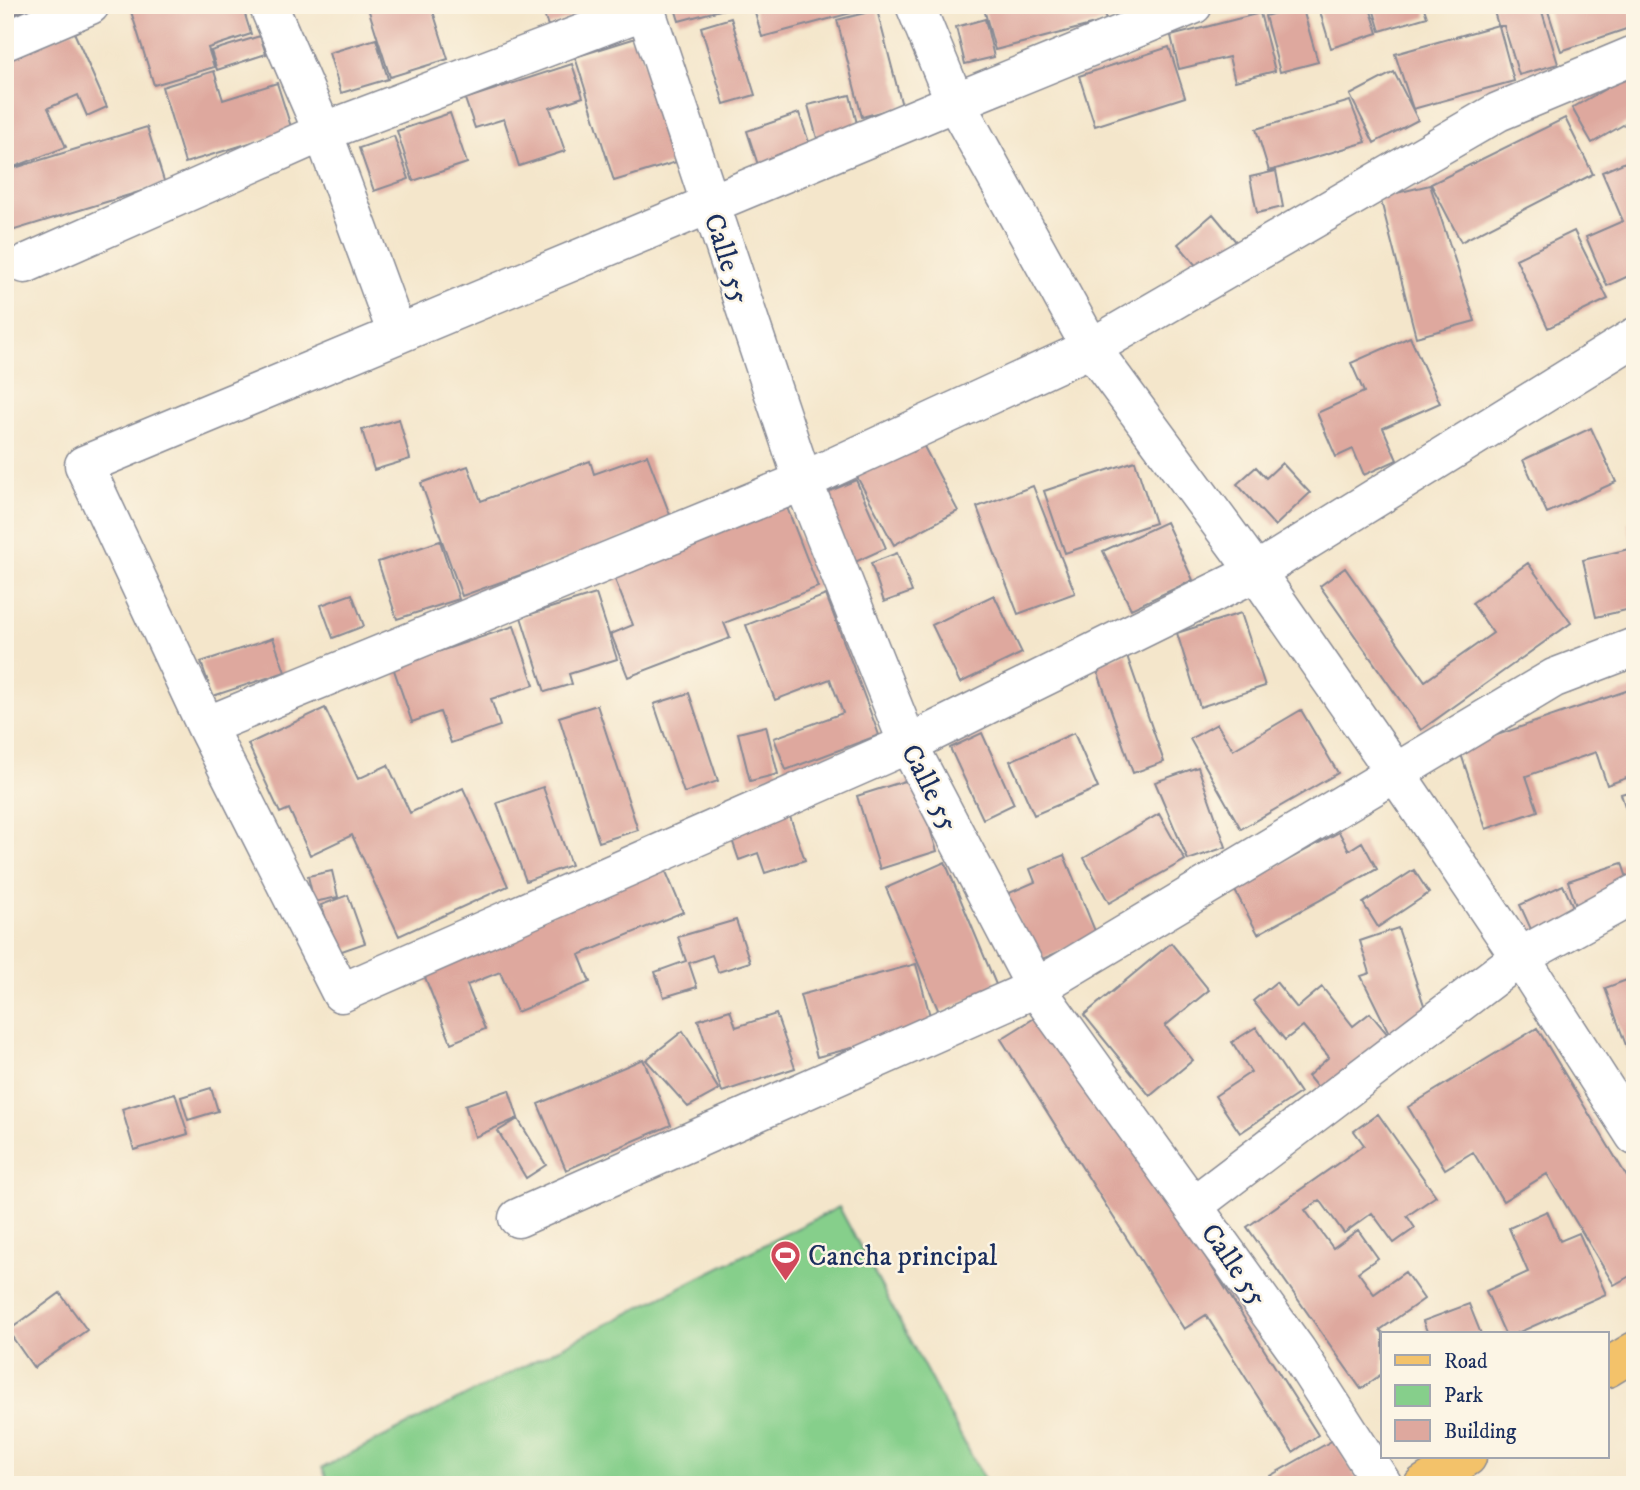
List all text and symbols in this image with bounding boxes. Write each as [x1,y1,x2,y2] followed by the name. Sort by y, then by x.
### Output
[696,209,758,308] street label: Calle 55
[893,738,966,837] street label: Calle 55
[1193,1217,1275,1313] street label: Calle 55
[768,1238,802,1282] sports icon: Cancha principal
[808,1239,998,1274] place label: Cancha principal
[1381,1332,1608,1458] legend
[1444,1349,1488,1375] text: Road
[1444,1383,1484,1409] text: Park
[1444,1419,1517,1445] text: Building

